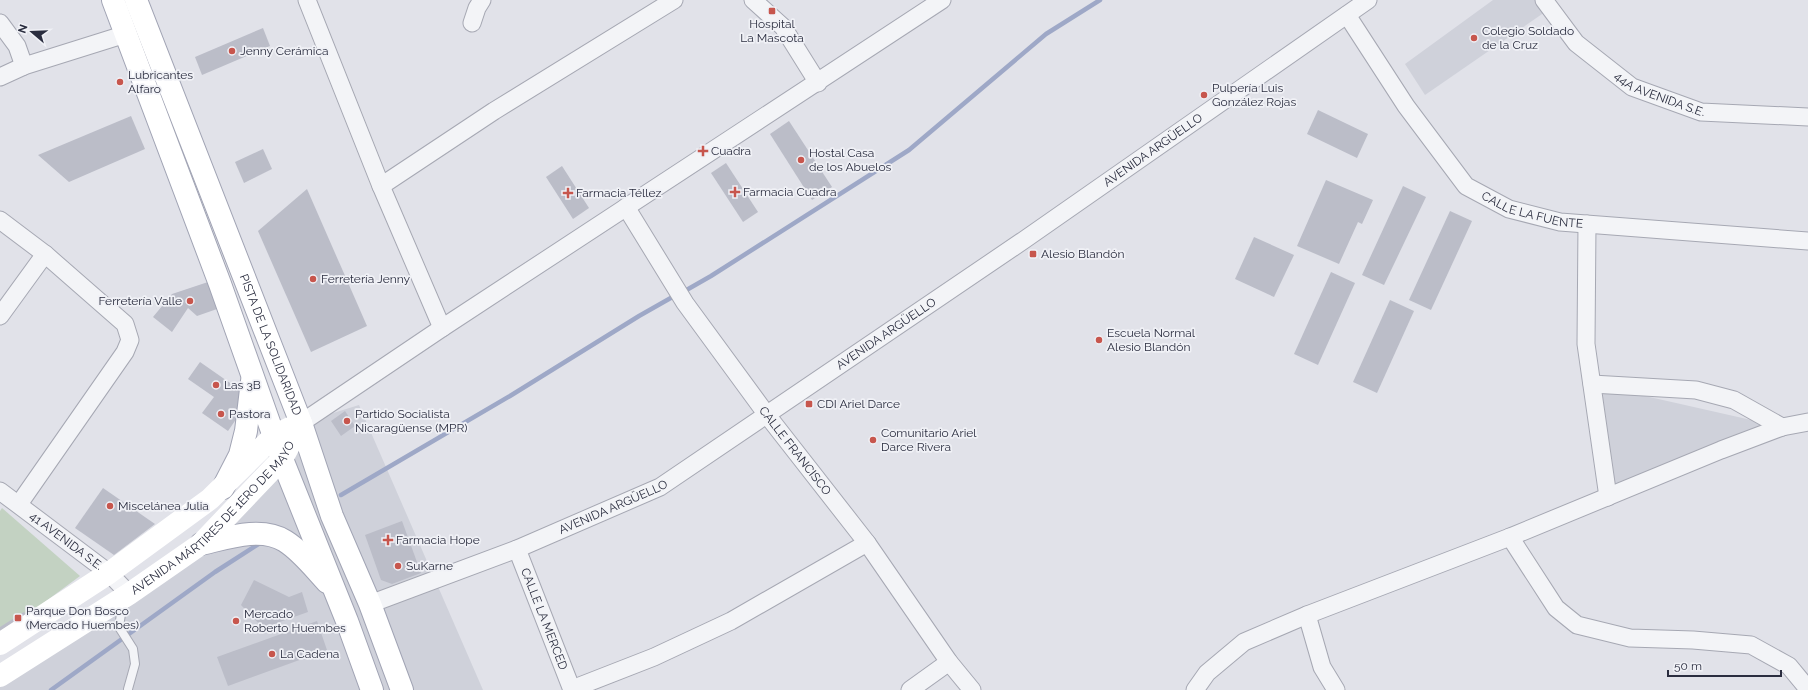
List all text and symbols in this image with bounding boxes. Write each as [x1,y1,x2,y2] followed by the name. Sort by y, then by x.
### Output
[767,6,777,16] marker: Hospital La Mascota
[12,12,52,52] north arrow
[740,17,804,45] place label: Hospital La Mascota
[16,23,31,35] text: N
[1482,24,1574,52] place label: Colegio Soldado de la Cruz
[1469,33,1479,43] marker: Colegio Soldado de la Cruz
[240,44,329,58] place label: Jenny Cerámica
[227,46,237,56] marker: Jenny Cerámica
[128,68,193,96] place label: Lubricantes Alfaro
[1612,69,1705,119] street label: 44A AVENIDA S.E.
[115,77,125,87] marker: Lubricantes Alfaro
[1212,81,1296,109] place label: Pulpería Luis González Rojas
[1199,90,1209,100] marker: Pulpería Luis González Rojas
[1101,111,1205,189] street label: AVENIDA ARGÜELLO
[711,144,751,158] place label: Cuadra
[698,146,708,156] marker: Cuadra
[809,146,892,174] place label: Hostal Casa de los Abuelos
[796,155,806,165] marker: Hostal Casa de los Abuelos
[743,185,837,199] place label: Farmacia Cuadra
[576,186,662,200] place label: Farmacia Téllez
[730,187,740,197] marker: Farmacia Cuadra
[563,188,573,198] marker: Farmacia Téllez
[1479,189,1584,231] street label: CALLE LA FUENTE
[1041,247,1124,261] place label: Alesio Blandón
[1028,249,1038,259] marker: Alesio Blandón
[237,272,304,418] street label: PISTA DE LA SOLIDARIDAD
[321,272,411,286] place label: Ferretería Jenny
[308,274,318,284] marker: Ferretería Jenny
[98,294,182,308] place label: Ferretería Valle
[834,295,939,372] street label: AVENIDA ARGÜELLO
[185,296,195,306] marker: Ferretería Valle
[1107,326,1196,354] place label: Escuela Normal Alesio Blandón
[1094,335,1104,345] marker: Escuela Normal Alesio Blandón
[224,378,261,392] place label: Las 3B
[211,380,221,390] marker: Las 3B
[817,397,900,411] place label: CDI Ariel Darce
[804,399,814,409] marker: CDI Ariel Darce
[756,404,834,498] street label: CALLE FRANCISCO
[229,407,271,421] place label: Pastora
[355,407,468,435] place label: Partido Socialista Nicaragüense (MPR)
[216,409,226,419] marker: Pastora
[342,416,352,426] marker: Partido Socialista Nicaragüense (MPR)
[881,426,977,454] place label: Comunitario Ariel Darce Rivera
[868,435,878,445] marker: Comunitario Ariel Darce Rivera
[128,439,297,598] street label: AVENIDA MÁRTIRES DE 1ERO DE MAYO
[557,477,670,537] street label: AVENIDA ARGÜELLO
[118,499,209,513] place label: Miscelánea Julia
[105,501,115,511] marker: Miscelánea Julia
[27,509,106,573] street label: 41 AVENIDA S.E.
[396,533,480,547] place label: Farmacia Hope
[383,535,393,545] marker: Farmacia Hope
[406,559,453,573] place label: SuKarne
[393,561,403,571] marker: SuKarne
[518,566,571,672] street label: CALLE LA MERCED
[26,604,139,632] place label: Parque Don Bosco (Mercado Huembes)
[244,607,346,635] place label: Mercado Roberto Huembes
[13,613,23,623] marker: Parque Don Bosco (Mercado Huembes)
[231,616,241,626] marker: Mercado Roberto Huembes
[280,647,339,661] place label: La Cadena
[267,649,277,659] marker: La Cadena
[1668,652,1781,678] scale bar
[1674,659,1702,673] text: 50 m

